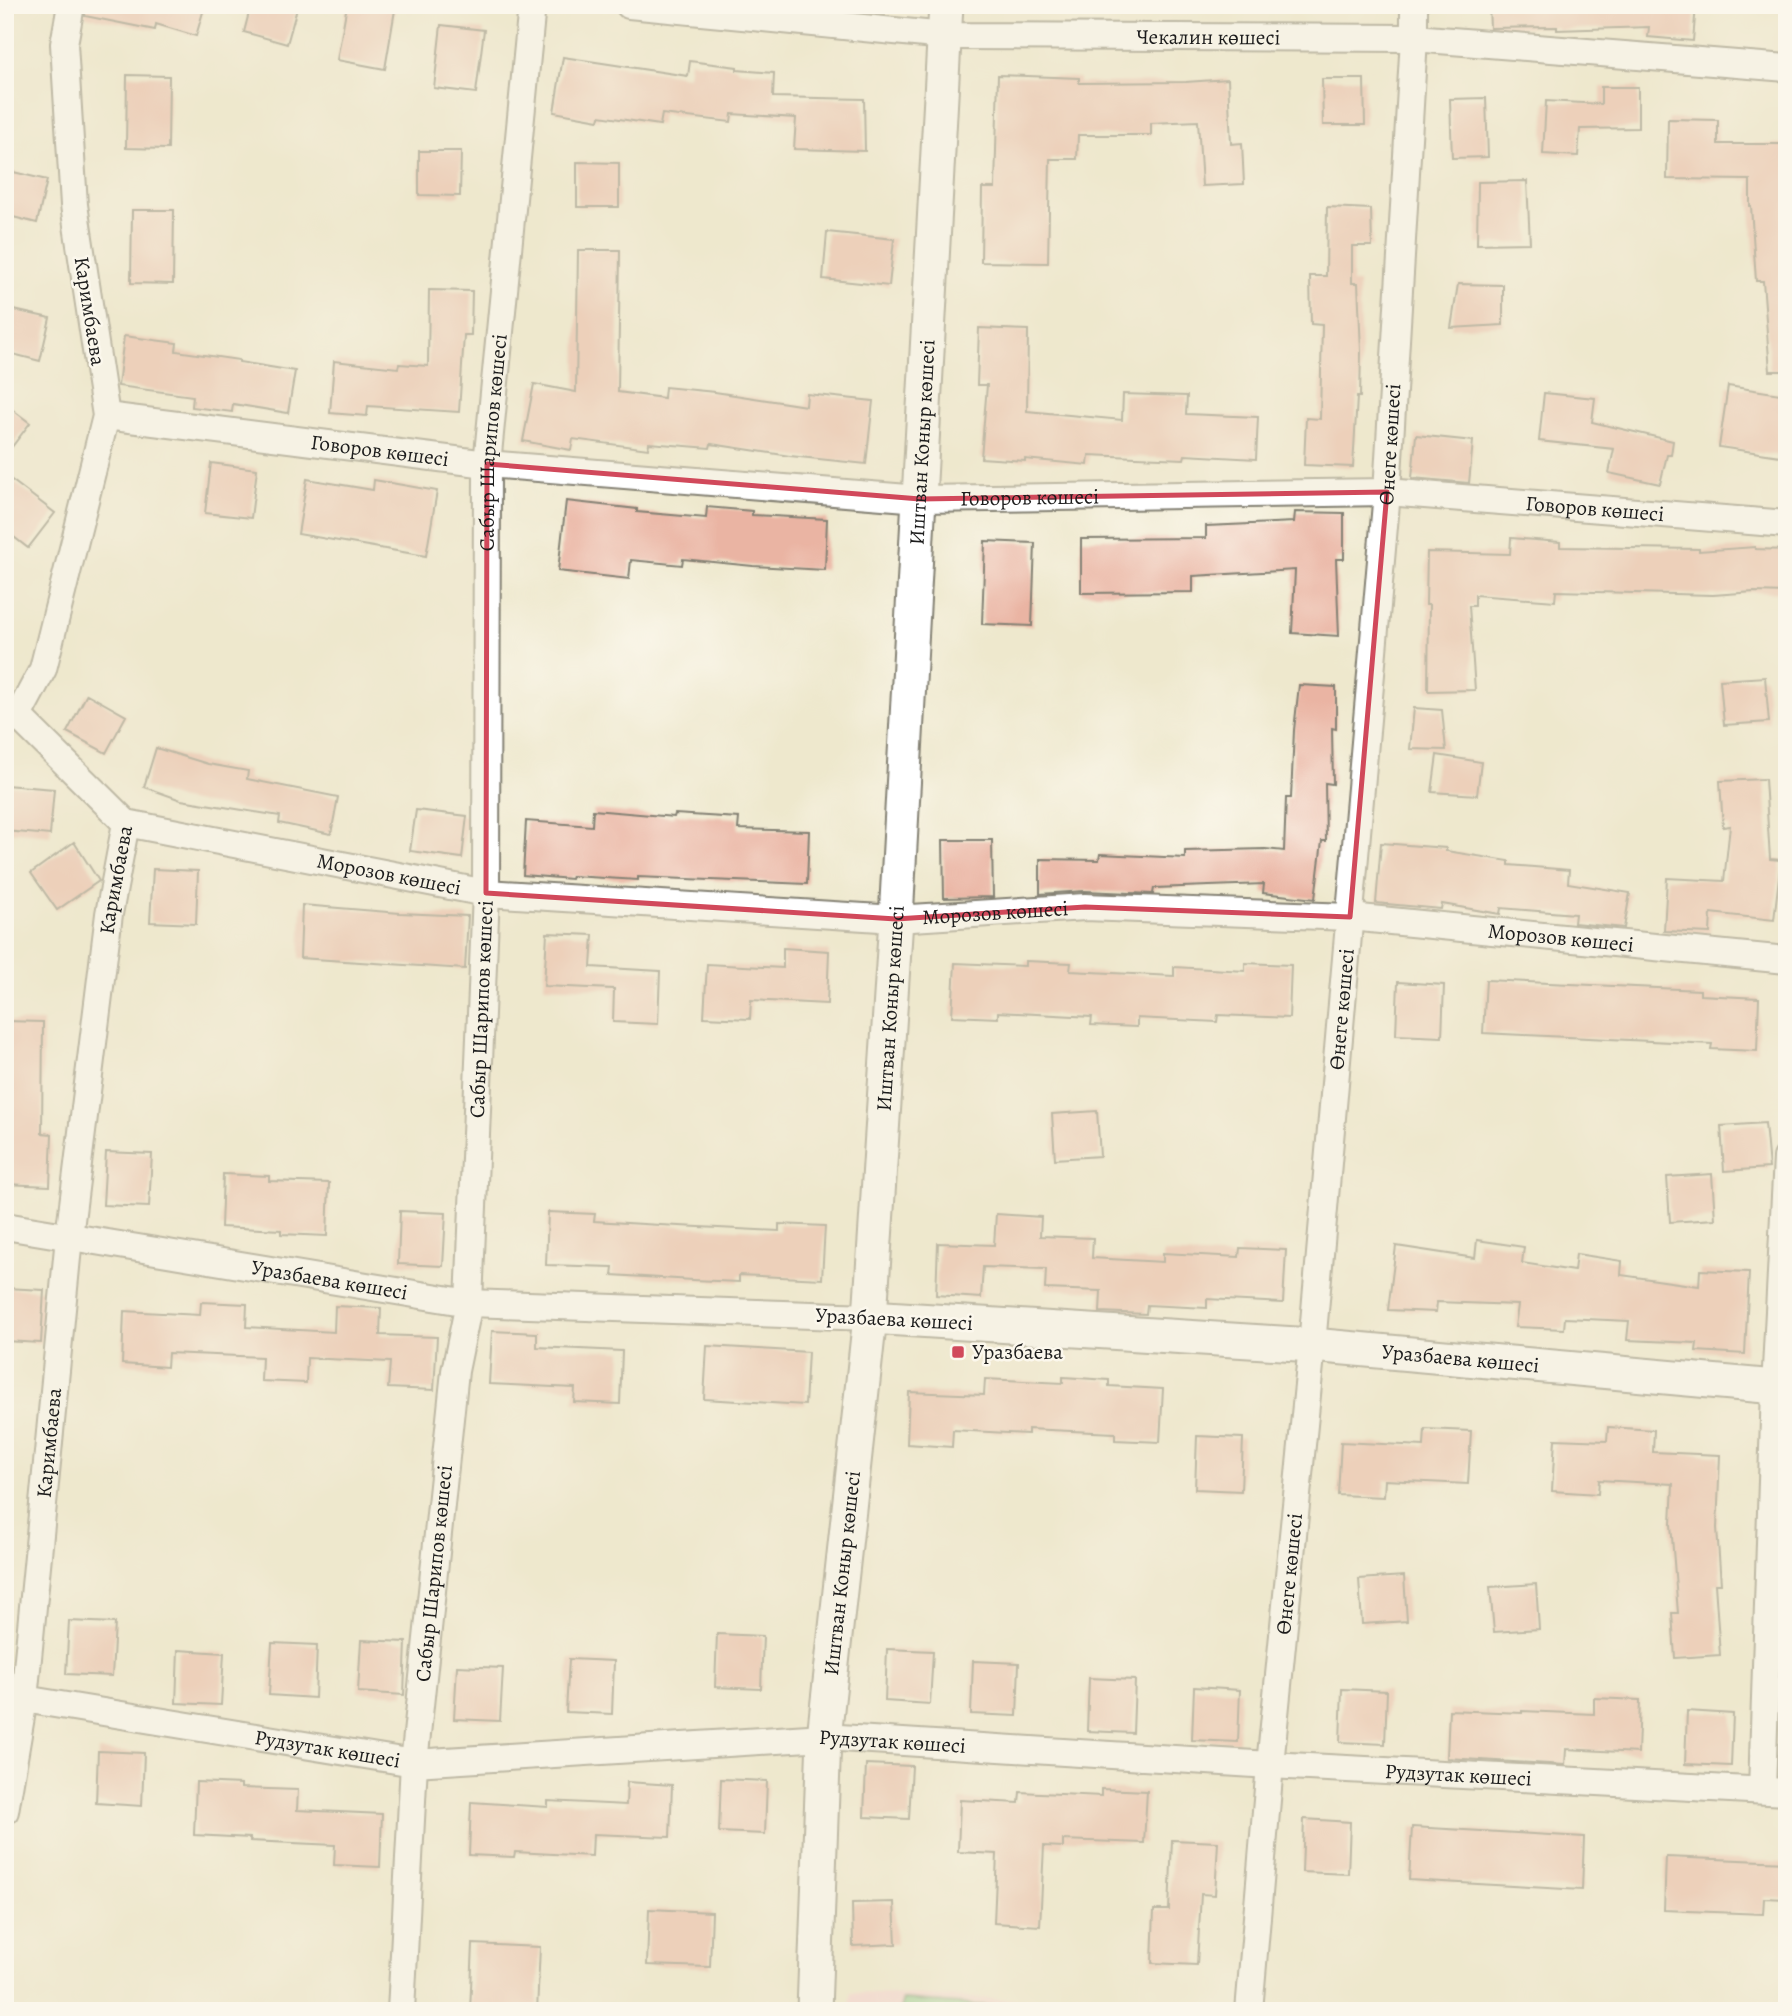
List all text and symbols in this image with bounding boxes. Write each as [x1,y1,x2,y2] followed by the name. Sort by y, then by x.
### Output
[1136,23,1281,51] street label: Чекалин көшесі
[68,254,112,368] street label: Каримбаева
[473,333,514,551] street label: Сабыр Шарипов көшесі
[902,339,942,546] street label: Иштван Коныр көшесі
[1372,383,1407,506] street label: Өнеге көшесі
[309,428,451,473] street label: Говоров көшесі
[960,482,1099,512] street label: Говоров көшесі
[1524,489,1665,528] street label: Говоров көшесі
[93,823,139,936] street label: Каримбаева
[314,846,464,902] street label: Морозов көшесі
[921,894,1069,931] street label: Морозов көшесі
[463,900,500,1119] street label: Сабыр Шарипов көшесі
[869,905,911,1112] street label: Иштван Коныр көшесі
[1487,917,1635,959] street label: Морозов көшесі
[1322,947,1361,1071] street label: Өнеге көшесі
[249,1253,410,1307] street label: Уразбаева көшесі
[814,1301,974,1337] street label: Уразбаева көшесі
[1380,1337,1541,1380] street label: Уразбаева көшесі
[972,1338,1063,1366] place label: Уразбаева
[950,1344,966,1360] marker: Уразбаева
[30,1386,68,1499] street label: Каримбаева
[409,1464,459,1683] street label: Сабыр Шарипов көшесі
[817,1469,867,1677] street label: Иштван Коныр көшесі
[1269,1512,1309,1636] street label: Өнеге көшесі
[253,1723,402,1775] street label: Рудзутак көшесі
[818,1723,967,1760] street label: Рудзутак көшесі
[1384,1757,1533,1793] street label: Рудзутак көшесі

